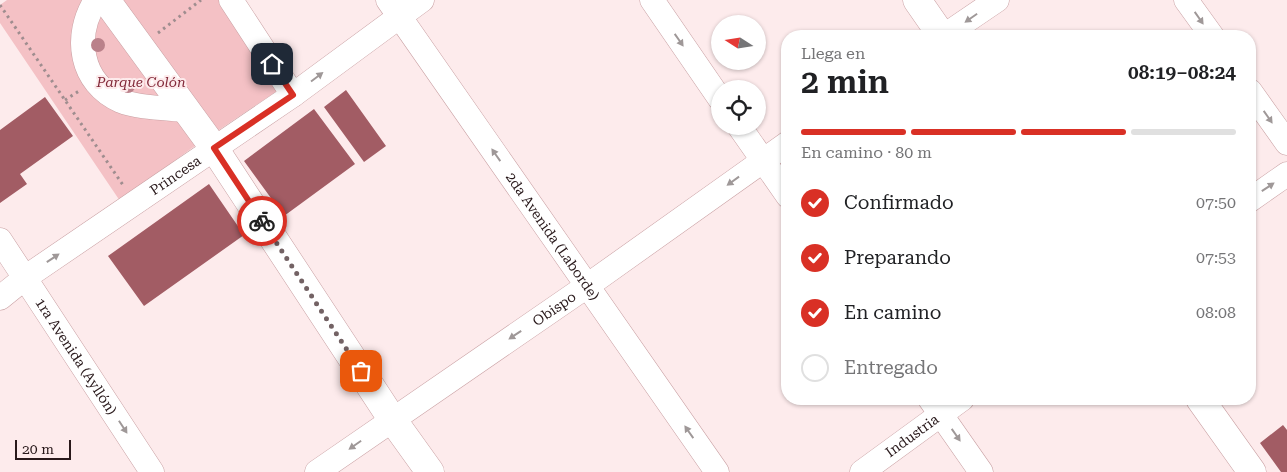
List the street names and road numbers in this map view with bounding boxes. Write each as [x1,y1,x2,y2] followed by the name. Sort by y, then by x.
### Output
[147,152,204,198] street label: Princesa
[503,169,603,303] street label: 2da Avenida (Laborde)
[529,288,579,329] street label: Obispo
[32,295,120,418] street label: 1ra Avenida (Ayllón)
[882,411,942,460] street label: Industria

